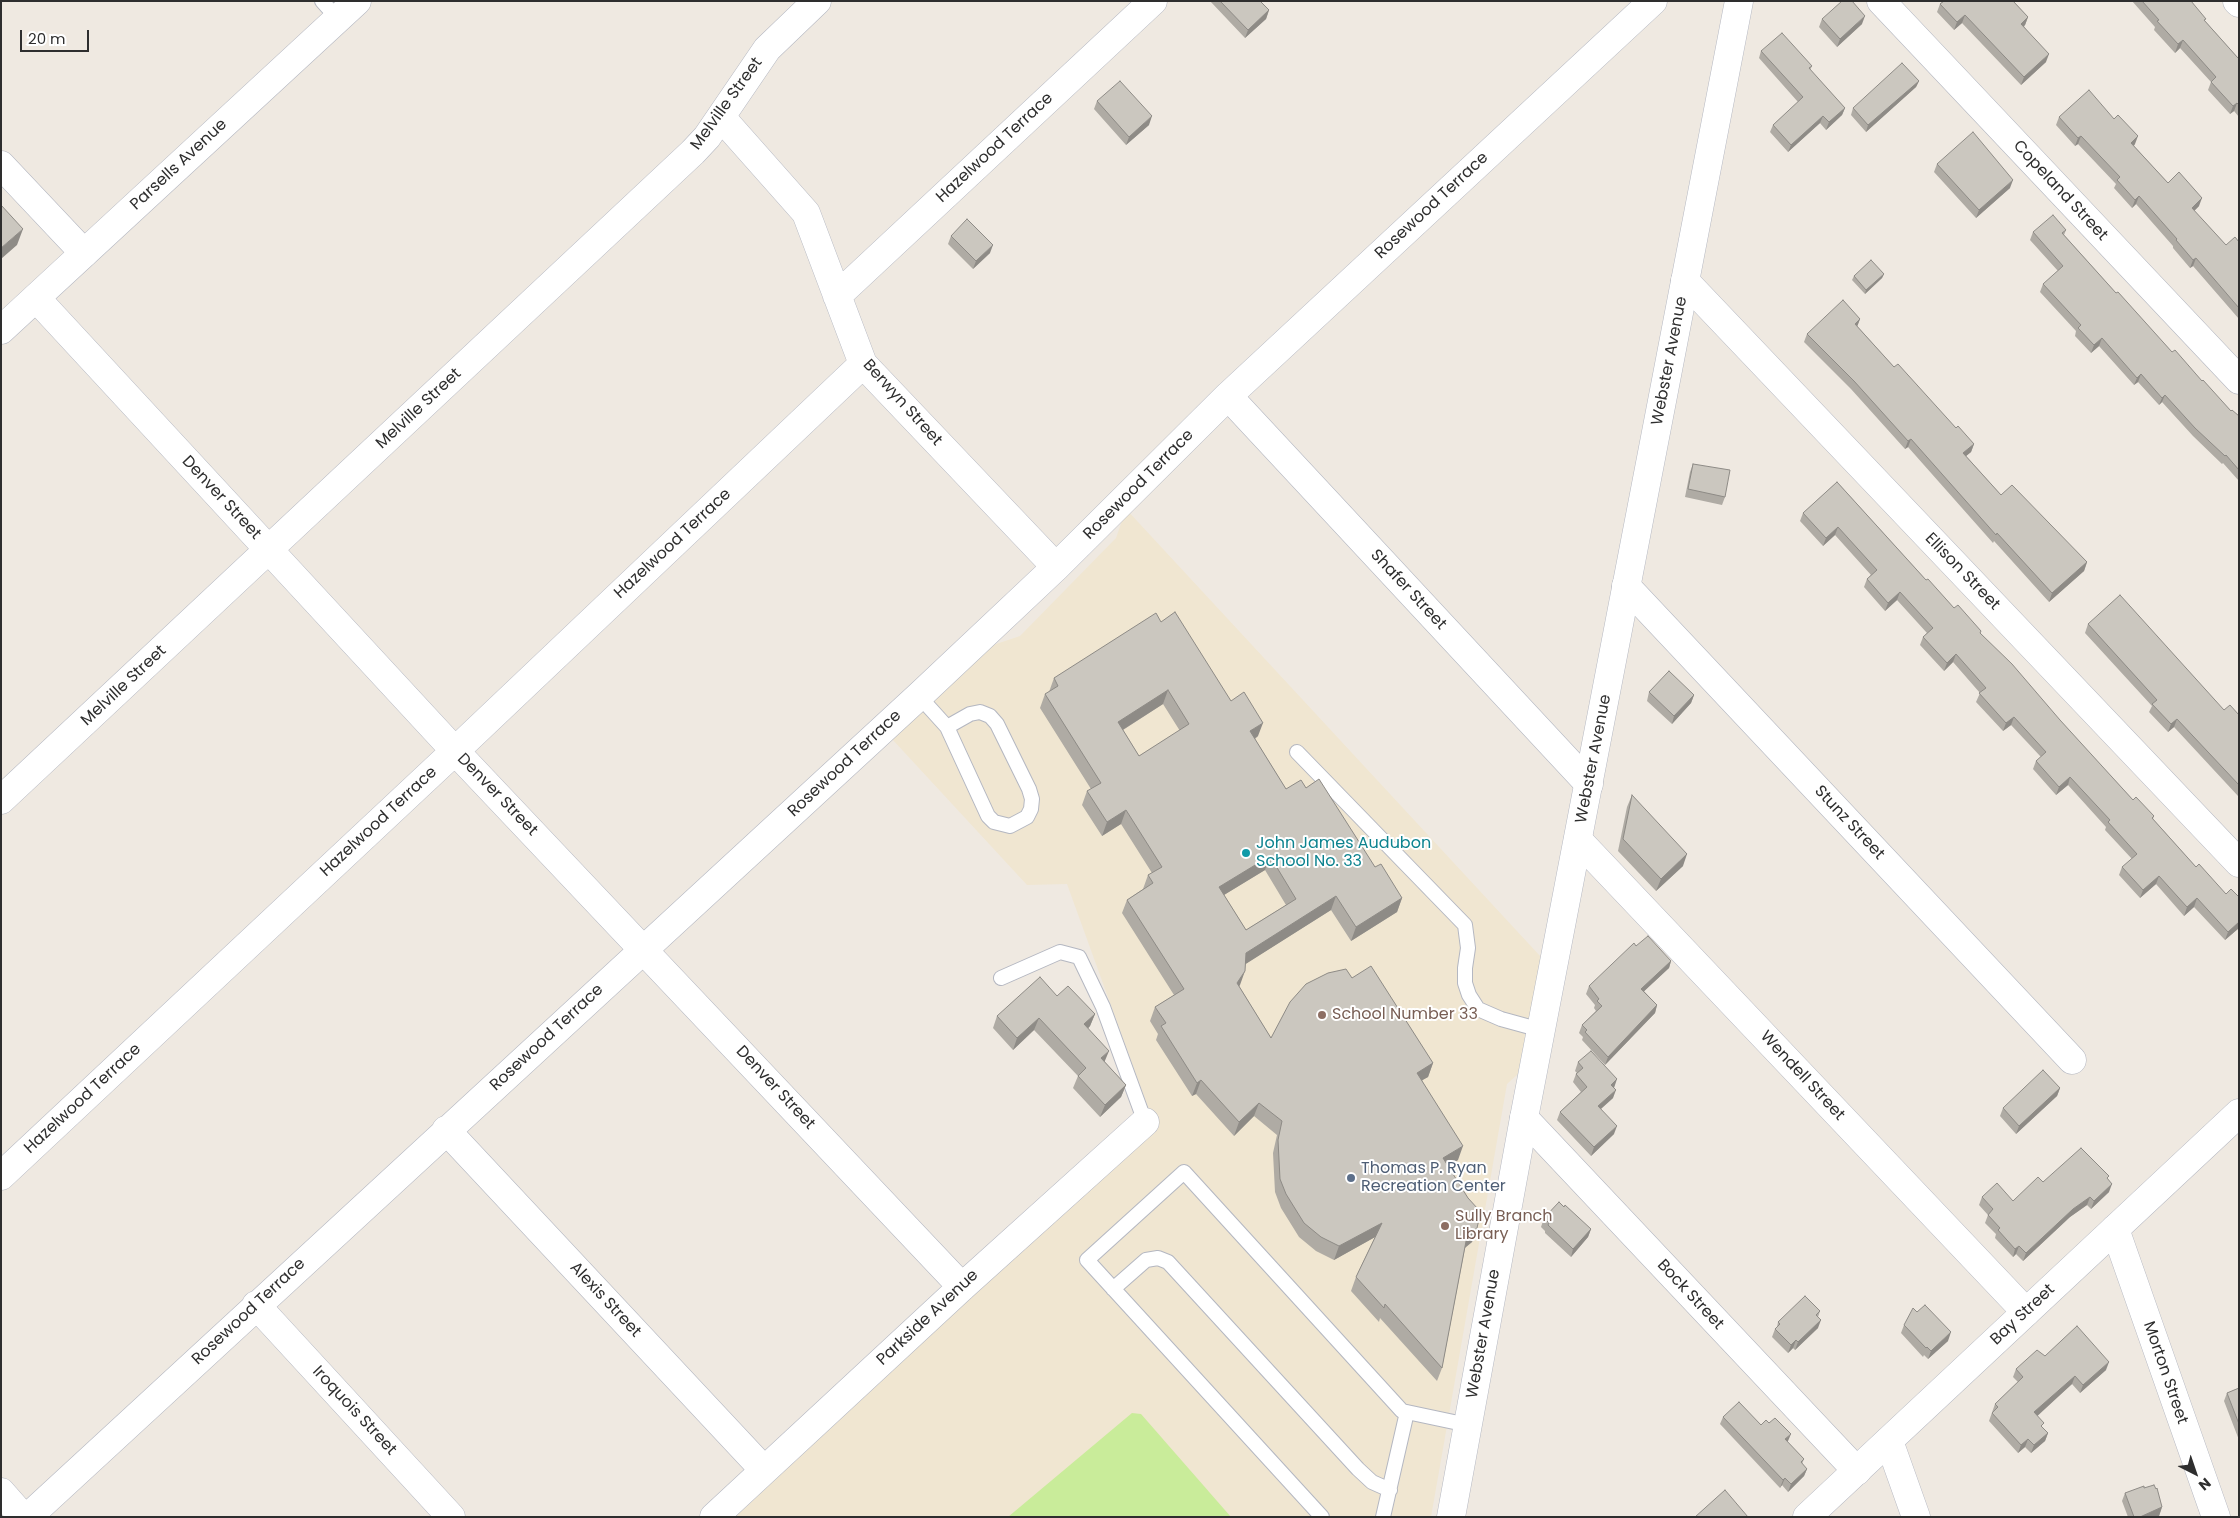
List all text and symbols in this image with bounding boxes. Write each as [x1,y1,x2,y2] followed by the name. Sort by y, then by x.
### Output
[22,20,91,52] scale bar
[28,28,66,49] text: 20 m
[687,54,767,154] street label: Melville Street
[933,89,1057,207] street label: Hazelwood Terrace
[127,115,231,215] street label: Parsells Avenue
[2009,137,2111,245] street label: Copeland Street
[1371,149,1493,263] street label: Rosewood Terrace
[1648,295,1692,427] street label: Webster Avenue
[858,356,946,450] street label: Berwyn Street
[372,365,466,453] street label: Melville Street
[1080,426,1198,544] street label: Rosewood Terrace
[177,452,265,544] street label: Denver Street
[611,485,735,603] street label: Hazelwood Terrace
[1920,529,2004,615] street label: Ellison Street
[1366,546,1450,634] street label: Shafer Street
[77,642,171,730] street label: Melville Street
[1572,693,1616,825] street label: Webster Avenue
[784,707,906,821] street label: Rosewood Terrace
[453,750,541,840] street label: Denver Street
[317,763,441,881] street label: Hazelwood Terrace
[1810,782,1888,864] street label: Stunz Street
[1256,834,1431,872] place label: John James Audubon School No. 33
[1240,847,1252,859] marker: John James Audubon School No. 33
[486,981,608,1095] street label: Rosewood Terrace
[1332,1005,1478,1025] place label: School Number 33
[1316,1009,1328,1021] marker: School Number 33
[1756,1027,1848,1125] street label: Wendell Street
[21,1040,145,1158] street label: Hazelwood Terrace
[731,1042,819,1134] street label: Denver Street
[1361,1159,1506,1197] place label: Thomas P. Ryan Recreation Center
[1345,1172,1357,1184] marker: Thomas P. Ryan Recreation Center
[1455,1207,1553,1245] place label: Sully Branch Library
[1439,1220,1451,1232] marker: Sully Branch Library
[188,1255,310,1369] street label: Rosewood Terrace
[1653,1256,1727,1334] street label: Bock Street
[565,1258,645,1342] street label: Alexis Street
[873,1266,983,1370] street label: Parkside Avenue
[1463,1268,1505,1400] street label: Webster Avenue
[1987,1280,2059,1350] street label: Bay Street
[2138,1319,2192,1427] street label: Morton Street
[308,1362,400,1460] street label: Iroquois Street
[2170,1448,2220,1498] north arrow
[2194,1473,2215,1495] text: N

